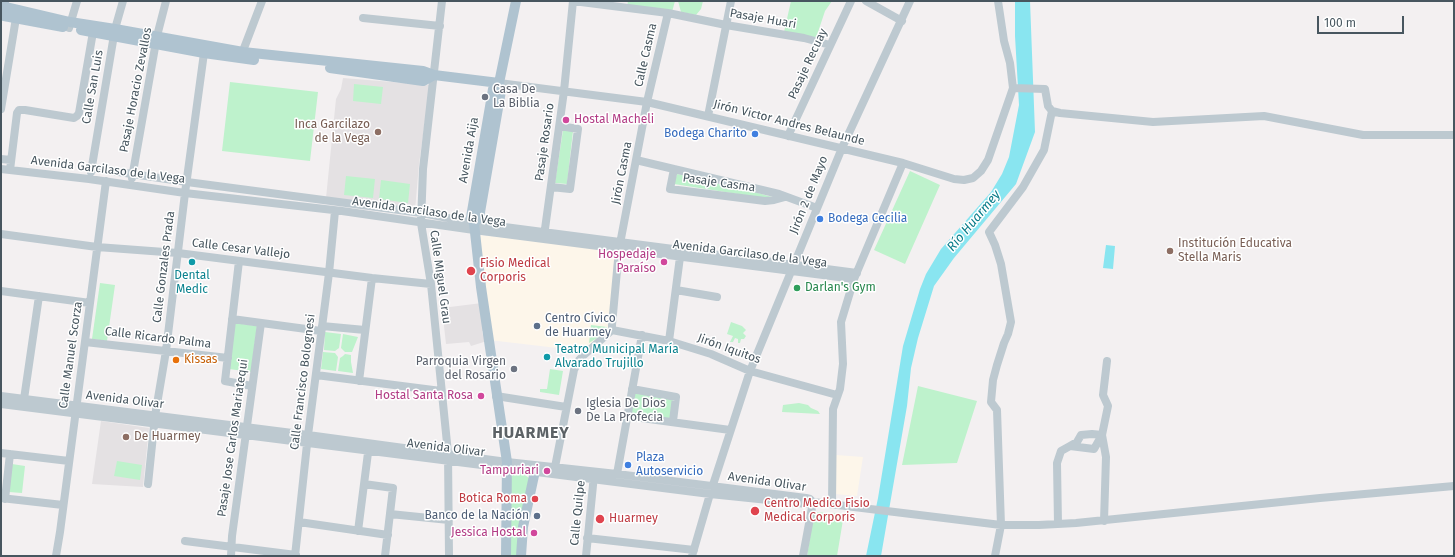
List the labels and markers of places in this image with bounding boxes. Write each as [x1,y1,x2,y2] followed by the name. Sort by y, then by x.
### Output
[493,83,540,111] place label: Casa De La Biblia
[480,92,490,102] marker: Casa De La Biblia
[574,113,654,127] place label: Hostal Macheli
[561,115,571,125] marker: Hostal Macheli
[294,118,370,146] place label: Inca Garcilazo de la Vega
[373,127,383,137] marker: Inca Garcilazo de la Vega
[664,127,747,141] place label: Bodega Charito
[750,129,760,139] marker: Bodega Charito
[828,212,907,226] place label: Bodega Cecilia
[815,214,825,224] marker: Bodega Cecilia
[1178,237,1292,265] place label: Institución Educativa Stella Maris
[1165,246,1175,256] marker: Institución Educativa Stella Maris
[598,248,656,276] place label: Hospedaje Paraíso
[187,257,197,267] marker: Dental Medic
[480,257,550,285] place label: Fisio Medical Corporis
[659,257,669,267] marker: Hospedaje Paraíso
[465,265,477,277] marker: Fisio Medical Corporis
[174,269,210,297] place label: Dental Medic
[805,281,876,295] place label: Darlan's Gym
[792,283,802,293] marker: Darlan's Gym
[545,312,616,340] place label: Centro Cívico de Huarmey
[532,321,542,331] marker: Centro Cívico de Huarmey
[555,343,679,371] place label: Teatro Municipal María Alvarado Trujillo
[542,352,552,362] marker: Teatro Municipal María Alvarado Trujillo
[184,353,217,367] place label: Kissas
[171,355,181,365] marker: Kissas
[416,355,506,383] place label: Parroquia Virgen del Rosario
[509,364,519,374] marker: Parroquia Virgen del Rosario
[375,389,473,403] place label: Hostal Santa Rosa
[476,391,486,401] marker: Hostal Santa Rosa
[586,397,666,425] place label: Iglesia De Dios De La Profecia
[573,406,583,416] marker: Iglesia De Dios De La Profecia
[134,430,200,444] place label: De Huarmey
[121,432,131,442] marker: De Huarmey
[636,451,703,479] place label: Plaza Autoservicio
[623,460,633,470] marker: Plaza Autoservicio
[480,464,539,478] place label: Tampuriari
[542,466,552,476] marker: Tampuriari
[459,492,527,506] place label: Botica Roma
[530,494,540,504] marker: Botica Roma
[764,497,870,525] place label: Centro Medico Fisio Medical Corporis
[749,505,761,517] marker: Centro Medico Fisio Medical Corporis
[425,509,529,523] place label: Banco de la Nación
[532,511,542,521] marker: Banco de la Nación
[609,512,658,526] place label: Huarmey
[594,513,606,525] marker: Huarmey
[451,526,526,540] place label: Jessica Hostal
[529,528,539,538] marker: Jessica Hostal

